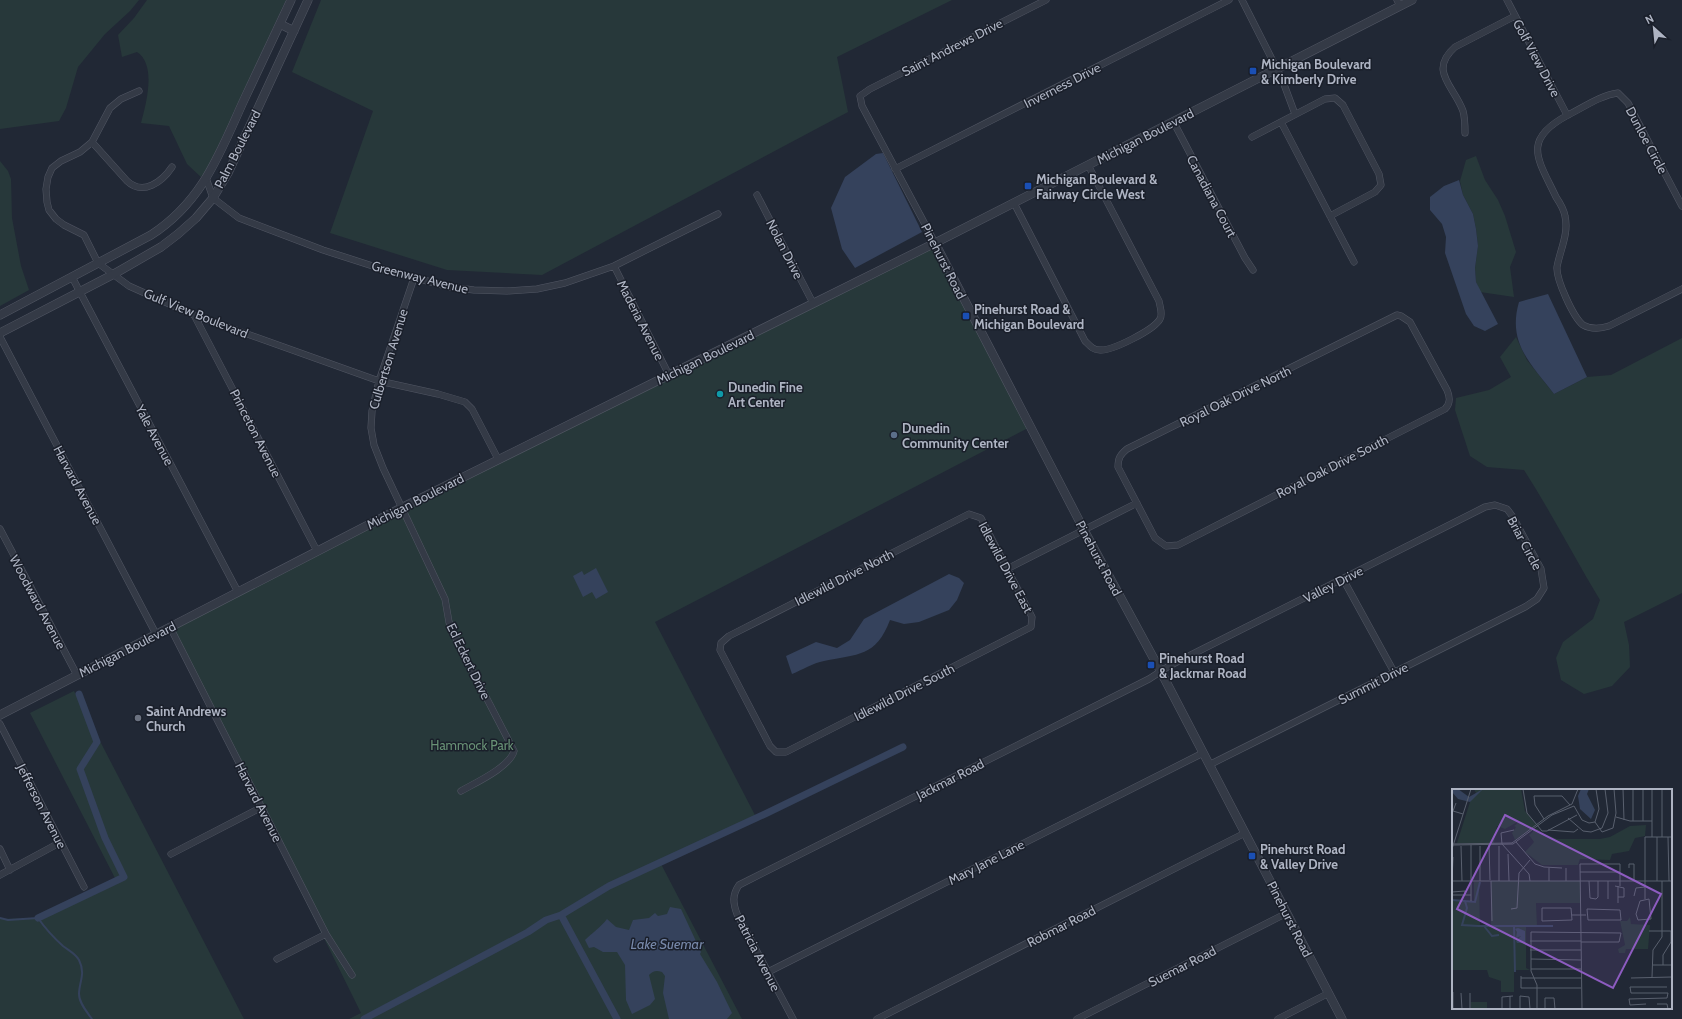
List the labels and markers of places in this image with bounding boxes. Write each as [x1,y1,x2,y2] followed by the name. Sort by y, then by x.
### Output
[1261,56,1371,87] place label: Michigan Boulevard & Kimberly Drive
[1248,66,1258,76] marker: Michigan Boulevard & Kimberly Drive
[1036,171,1158,202] place label: Michigan Boulevard & Fairway Circle West
[1023,181,1033,191] marker: Michigan Boulevard & Fairway Circle West
[974,301,1084,332] place label: Pinehurst Road & Michigan Boulevard
[961,311,971,321] marker: Pinehurst Road & Michigan Boulevard
[728,379,803,410] place label: Dunedin Fine Art Center
[715,389,725,399] marker: Dunedin Fine Art Center
[902,420,1009,451] place label: Dunedin Community Center
[889,430,899,440] marker: Dunedin Community Center
[1159,650,1247,681] place label: Pinehurst Road & Jackmar Road
[1146,660,1156,670] marker: Pinehurst Road & Jackmar Road
[146,703,227,734] place label: Saint Andrews Church
[133,713,143,723] marker: Saint Andrews Church
[1260,841,1345,872] place label: Pinehurst Road & Valley Drive
[1247,851,1257,861] marker: Pinehurst Road & Valley Drive

